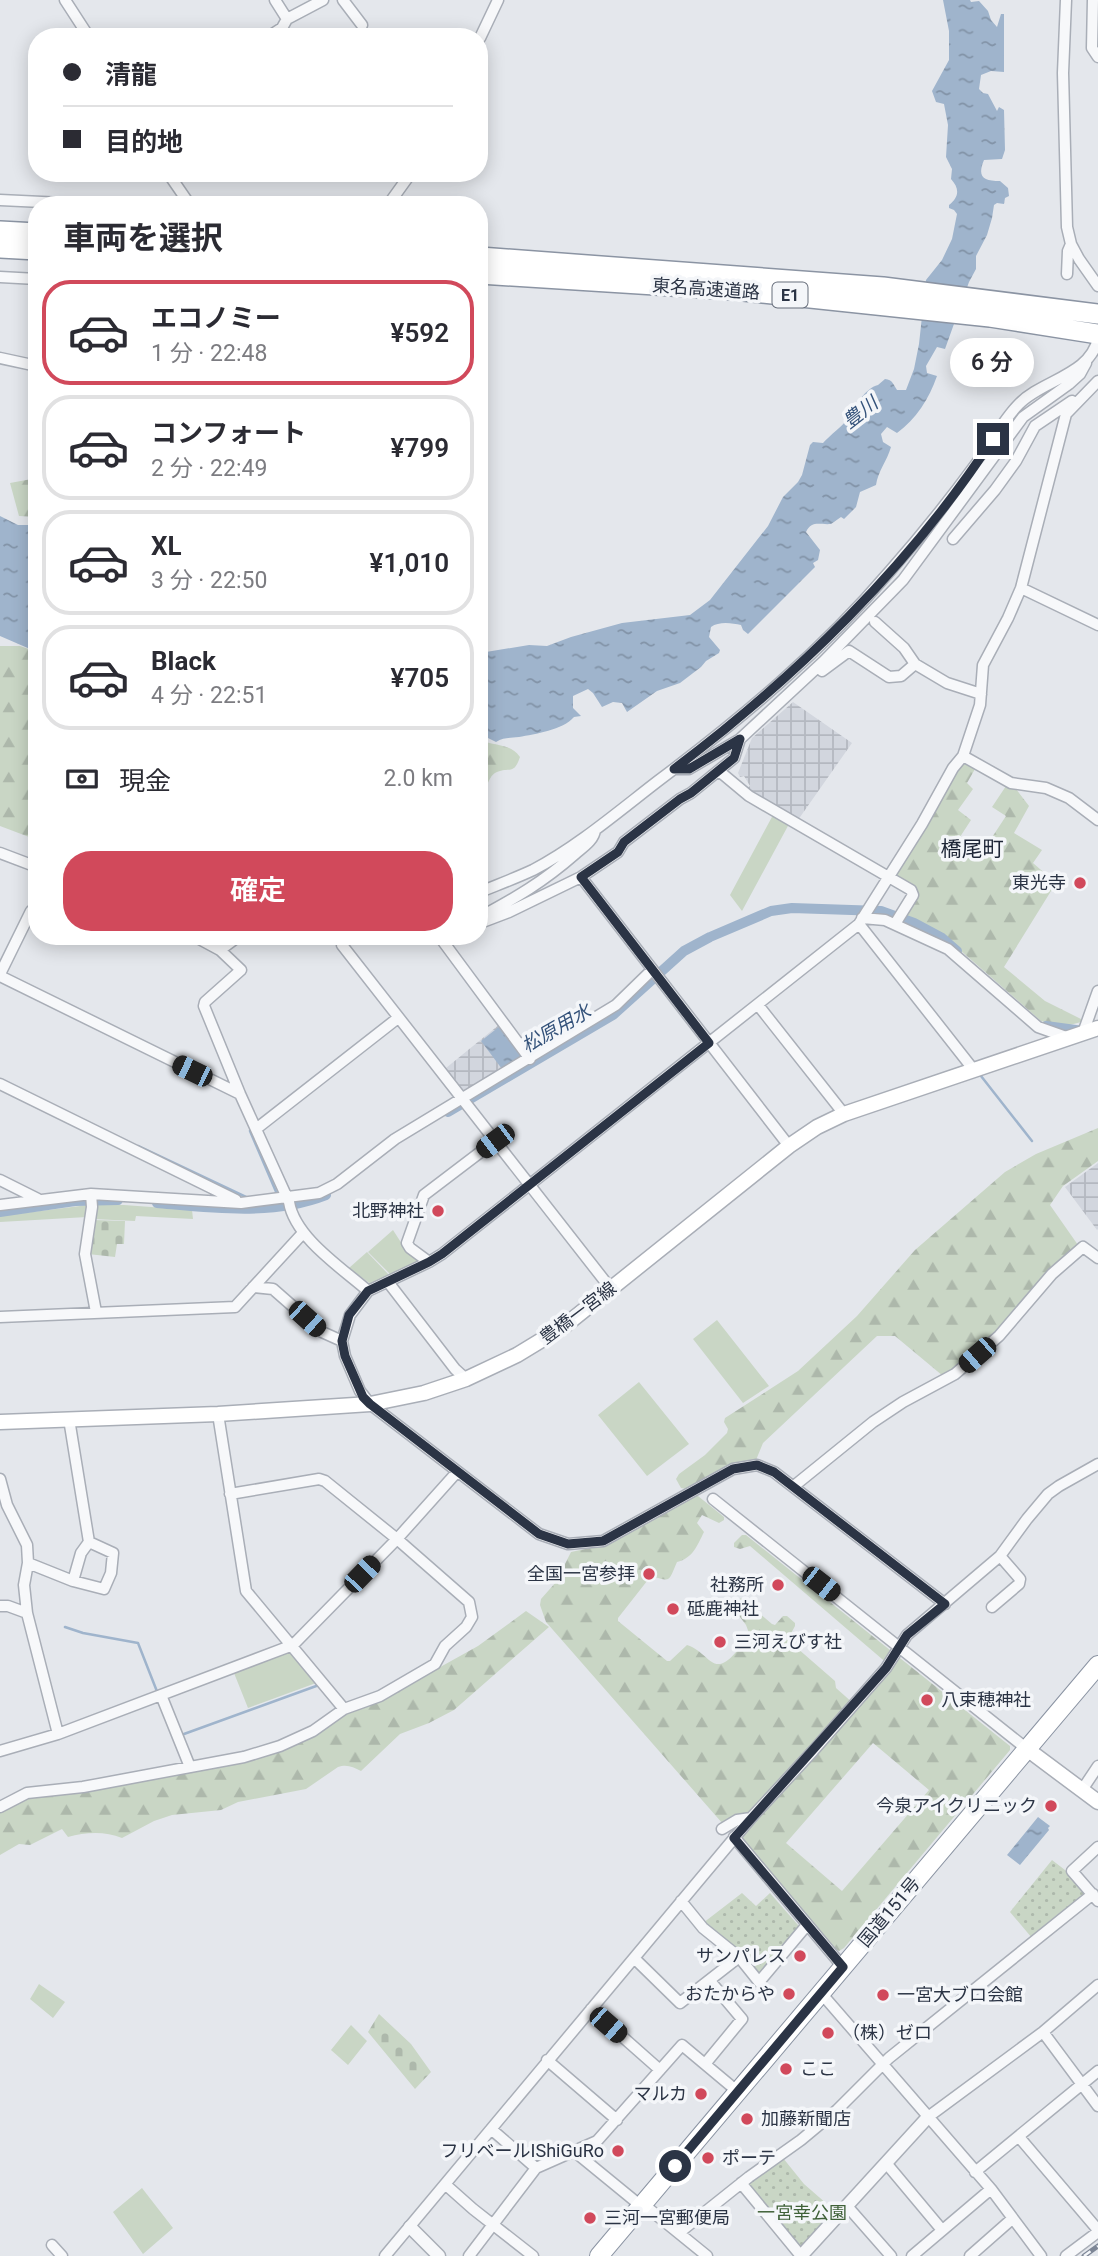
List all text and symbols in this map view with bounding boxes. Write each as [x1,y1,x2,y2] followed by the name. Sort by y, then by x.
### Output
[105,60,157,90] text: 清龍
[105,127,183,157] text: 目的地
[63,219,223,257] text: 車両を選択
[651,274,761,303] street label: 東名高速道路
[772,282,808,308] road number: E1
[67,301,130,364] icon: car
[151,303,281,333] text: エコノミー
[391,318,449,348] text: ¥592
[951,338,1035,386] callout: 6 分
[151,340,267,367] text: 1 分 · 22:48
[971,349,1013,376] text: 6 分
[838,390,884,433] water label: 豊川
[67,416,130,479] icon: car
[151,418,306,448] text: コンフォート
[977,423,1009,455] route end
[391,433,449,463] text: ¥799
[151,455,267,482] text: 2 分 · 22:49
[67,531,130,594] icon: car
[151,531,182,561] text: XL
[370,548,449,578] text: ¥1,010
[151,567,267,594] text: 3 分 · 22:50
[67,646,130,709] icon: car
[151,646,216,676] text: Black
[391,663,449,693] text: ¥705
[151,682,267,709] text: 4 分 · 22:51
[63,760,101,798] icon: cash
[384,765,453,792] text: 2.0 km
[119,766,171,796] text: 現金
[941,837,1004,861] district label: 橋尾町
[63,851,453,931] button: 確定
[1012,872,1066,893] place label: 東光寺
[1072,875,1088,891] marker: 東光寺
[518,998,597,1057] water label: 松原用水
[169,1052,216,1090] car
[472,1120,519,1162] car
[352,1200,424,1221] place label: 北野神社
[430,1203,446,1219] marker: 北野神社
[535,1277,620,1348] street label: 豊橋一宮線
[285,1297,330,1341] car
[955,1333,1000,1377] car
[340,1552,385,1596] car
[527,1563,635,1584] place label: 全国一宮参拝
[798,1563,845,1605] car
[641,1566,657,1582] marker: 全国一宮参拝
[710,1574,764,1595] place label: 社務所
[770,1577,786,1593] marker: 社務所
[687,1598,759,1619] place label: 砥鹿神社
[665,1601,681,1617] marker: 砥鹿神社
[734,1631,842,1652] place label: 三河えびす社
[712,1634,728,1650] marker: 三河えびす社
[941,1689,1031,1710] place label: 八束穂神社
[919,1692,935,1708] marker: 八束穂神社
[876,1795,1037,1816] place label: 今泉アイクリニック
[1043,1798,1059,1814] marker: 今泉アイクリニック
[853,1873,924,1951] street label: 国道151号
[696,1945,786,1966] place label: サンパレス
[792,1948,808,1964] marker: サンパレス
[685,1983,775,2004] place label: おたからや
[897,1984,1023,2005] place label: 一宮大ブロ会館
[781,1986,797,2002] marker: おたからや
[875,1987,891,2003] marker: 一宮大ブロ会館
[586,2003,631,2047] car
[842,2022,932,2043] place label: （株）ゼロ
[820,2025,836,2041] marker: （株）ゼロ
[800,2058,836,2079] place label: ここ
[778,2061,794,2077] marker: ここ
[634,2083,687,2104] place label: マルカ
[693,2086,709,2102] marker: マルカ
[761,2108,851,2129] place label: 加藤新聞店
[739,2111,755,2127] marker: 加藤新聞店
[441,2140,604,2161] place label: フリベールIShiGuRo
[610,2143,626,2159] marker: フリベールIShiGuRo
[722,2147,776,2168] place label: ポーテ
[659,2150,691,2182] route start
[700,2150,716,2166] marker: ポーテ
[757,2202,847,2223] park label: 一宮幸公園
[604,2207,730,2228] place label: 三河一宮郵便局
[582,2210,598,2226] marker: 三河一宮郵便局

